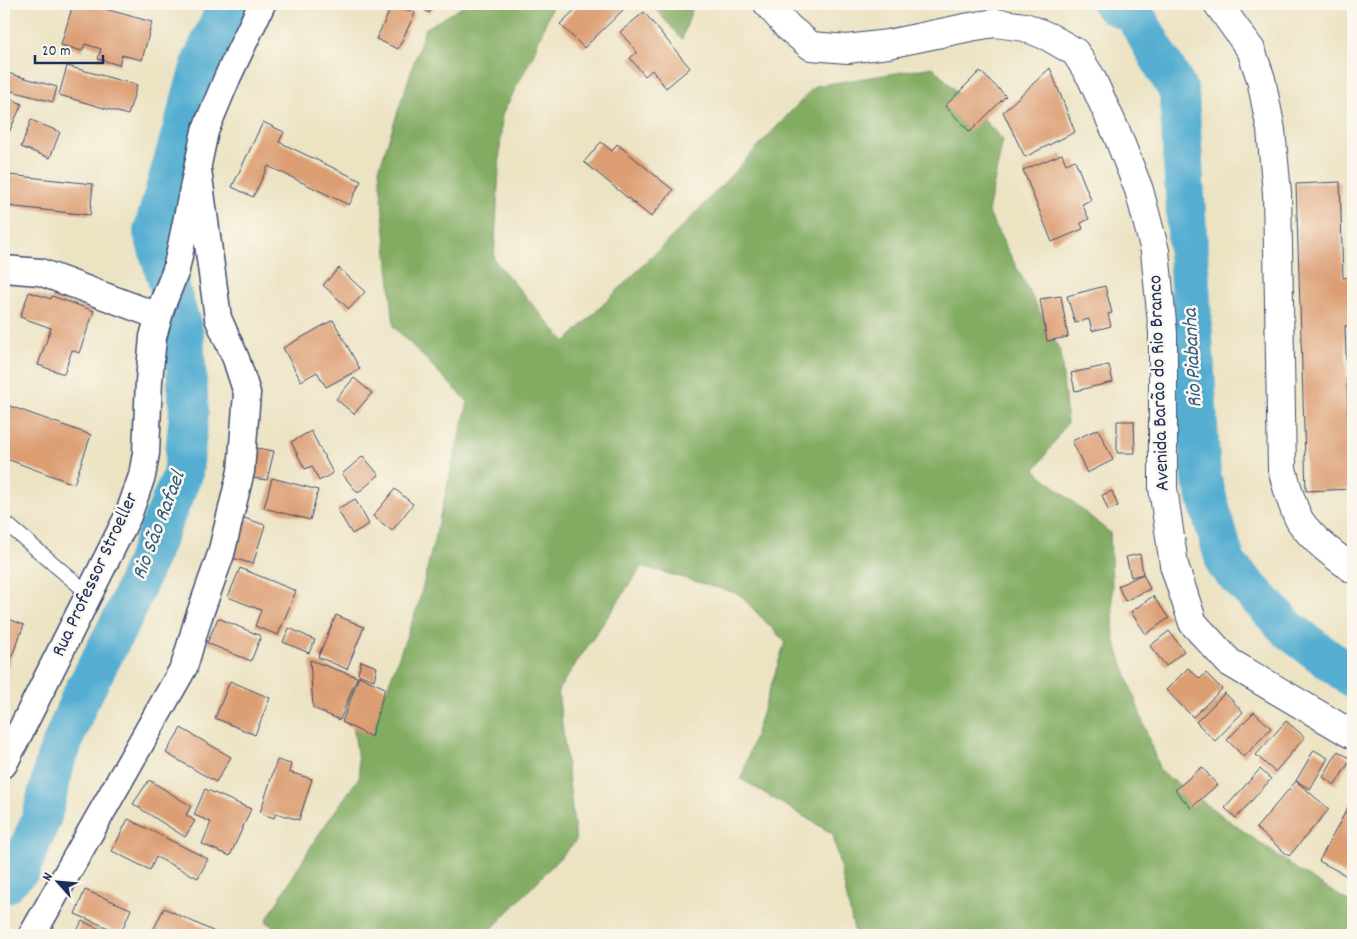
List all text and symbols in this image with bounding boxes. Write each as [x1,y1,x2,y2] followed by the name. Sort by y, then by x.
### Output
[35,32,102,64] scale bar
[42,41,70,63] text: 20 m
[1142,274,1178,492] street label: Avenida Barão do Rio Branco
[1176,306,1212,408] water label: Rio Piabanha
[126,466,195,584] water label: Rio São Rafael
[46,488,147,662] street label: Rua Professor Stroeller
[32,856,82,906] north arrow
[38,869,59,885] text: N

